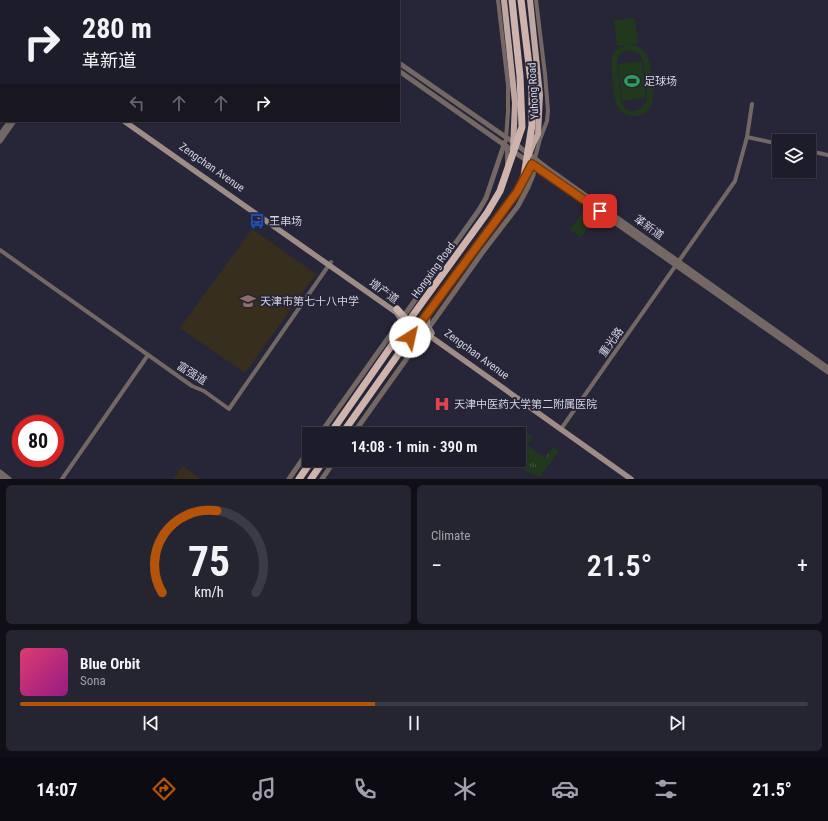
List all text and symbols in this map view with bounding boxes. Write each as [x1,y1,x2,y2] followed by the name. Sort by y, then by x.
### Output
[82,12,152,45] text: 280 m
[16,16,68,68] icon: right
[82,50,136,71] text: 革新道
[526,62,541,120] street label: Yuhong Road
[623,72,641,90] sports icon: 足球场
[644,75,677,88] place label: 足球场
[126,92,148,114] icon: left
[168,92,190,114] icon: ahead
[210,92,232,114] icon: ahead
[252,92,274,114] icon: right
[772,134,816,178] map controls
[772,134,816,178] button: layers
[177,140,247,195] street label: Zengchan Avenue
[583,194,617,228] pin
[589,200,611,222] icon: arrive
[248,212,266,230] bus stop icon: 王串场
[631,213,666,242] street label: 革新道
[269,215,302,228] place label: 王串场
[409,240,458,301] street label: Hongxing Road
[366,277,401,306] street label: 增产道
[239,292,257,310] school or university icon: 天津市第七十八中学
[260,295,359,308] place label: 天津市第七十八中学
[389,316,431,358] position arrow
[597,325,626,360] street label: 重光路
[442,327,512,382] street label: Zengchan Avenue
[174,359,209,388] street label: 富强道
[433,395,451,413] hospital icon: 天津中医药大学第二附属医院
[454,398,597,411] place label: 天津中医药大学第二附属医院
[12,415,64,467] speed limit sign: 80
[351,438,477,456] text: 14:08 · 1 min · 390 m
[431,528,470,543] text: Climate
[187,536,230,585] text: 75
[587,548,652,583] text: 21.5°
[431,553,442,578] text: −
[797,553,808,578] text: +
[194,583,223,599] text: km/h
[80,655,140,673] text: Blue Orbit
[80,673,106,688] text: Sona
[140,712,162,734] icon: previous
[403,712,425,734] icon: pause
[666,712,688,734] icon: next
[150,775,178,803] icon: directions
[250,775,278,803] icon: music
[351,775,379,803] icon: phone
[451,775,479,803] icon: climate
[551,775,579,803] icon: car
[652,775,680,803] icon: filters
[36,779,78,800] text: 14:07
[752,779,792,800] text: 21.5°

